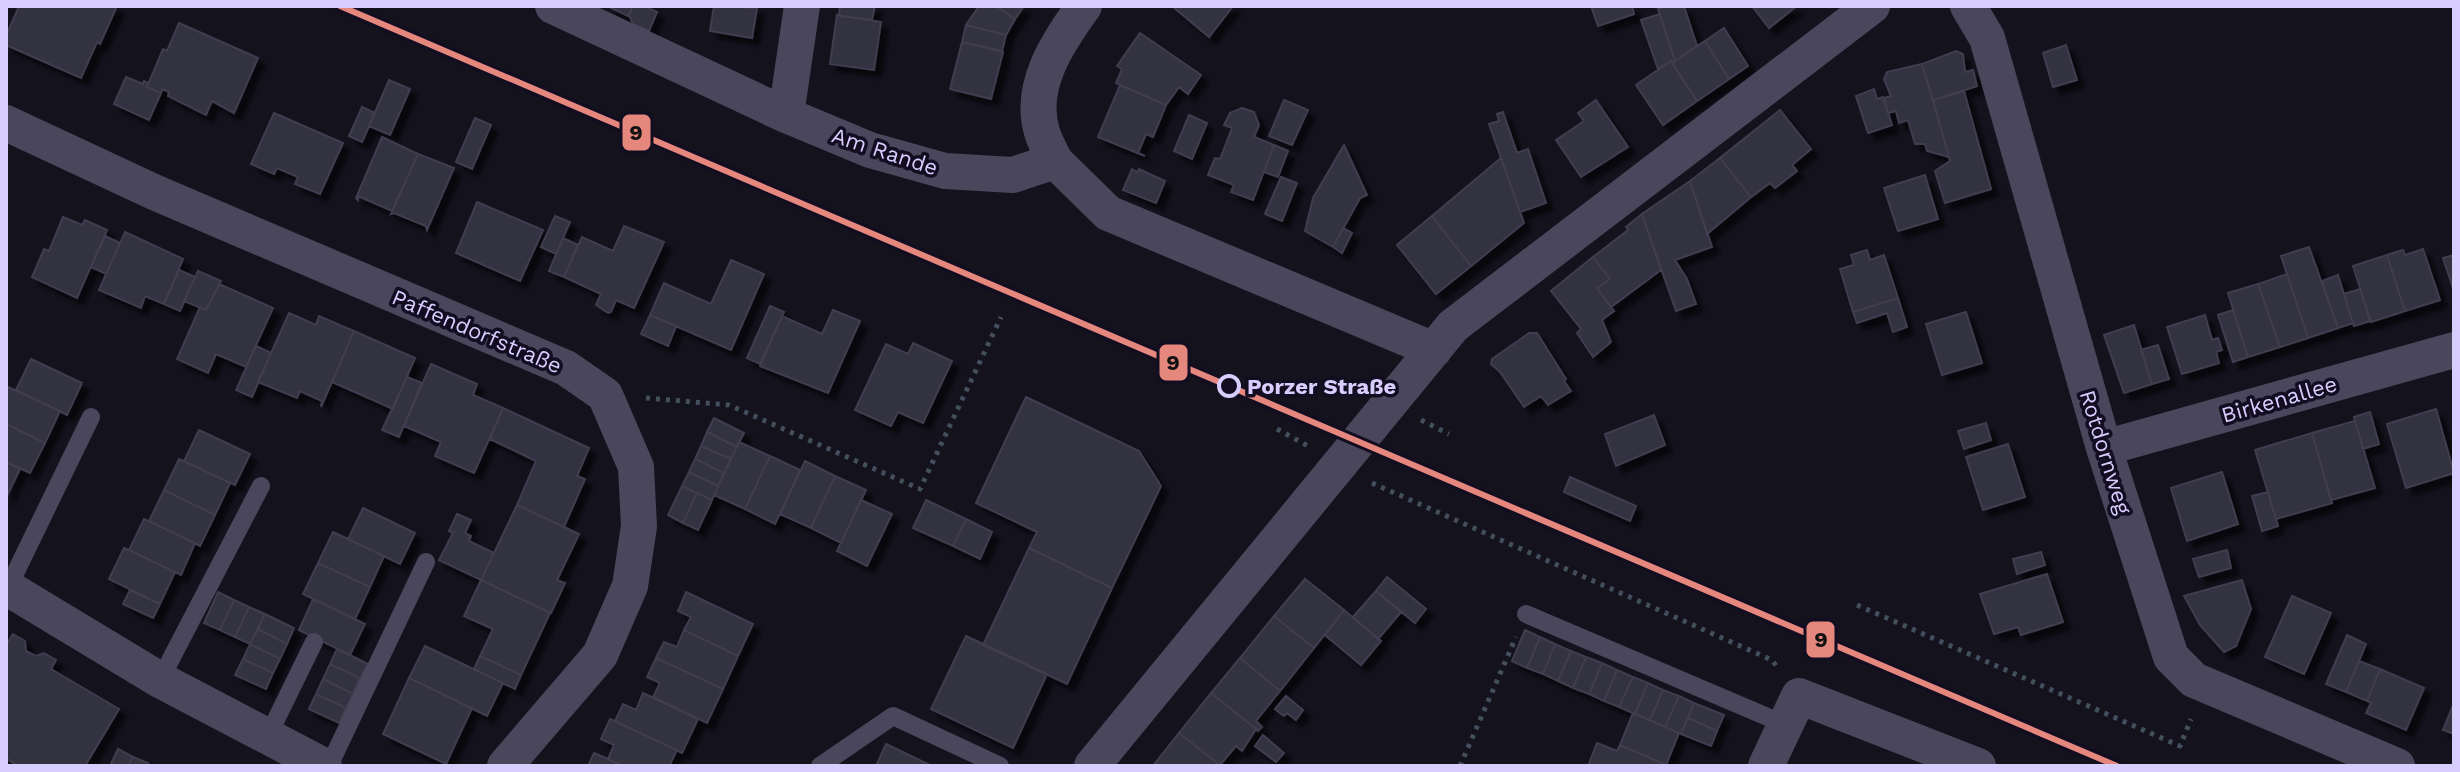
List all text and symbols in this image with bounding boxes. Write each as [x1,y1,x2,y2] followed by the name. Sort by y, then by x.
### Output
[621,113,652,152] line badge: 9
[629,120,643,145] text: 9
[829,123,941,180] street label: Am Rande
[388,284,565,378] street label: Paffendorfstraße
[1158,343,1189,382] line badge: 9
[1166,350,1180,375] text: 9
[2219,371,2340,428] street label: Birkenallee
[1247,374,1396,399] place label: Porzer Straße
[1218,375,1240,397] marker: Porzer Straße
[2075,387,2136,517] street label: Rotdornweg
[1805,620,1836,659] line badge: 9
[1814,627,1828,652] text: 9

